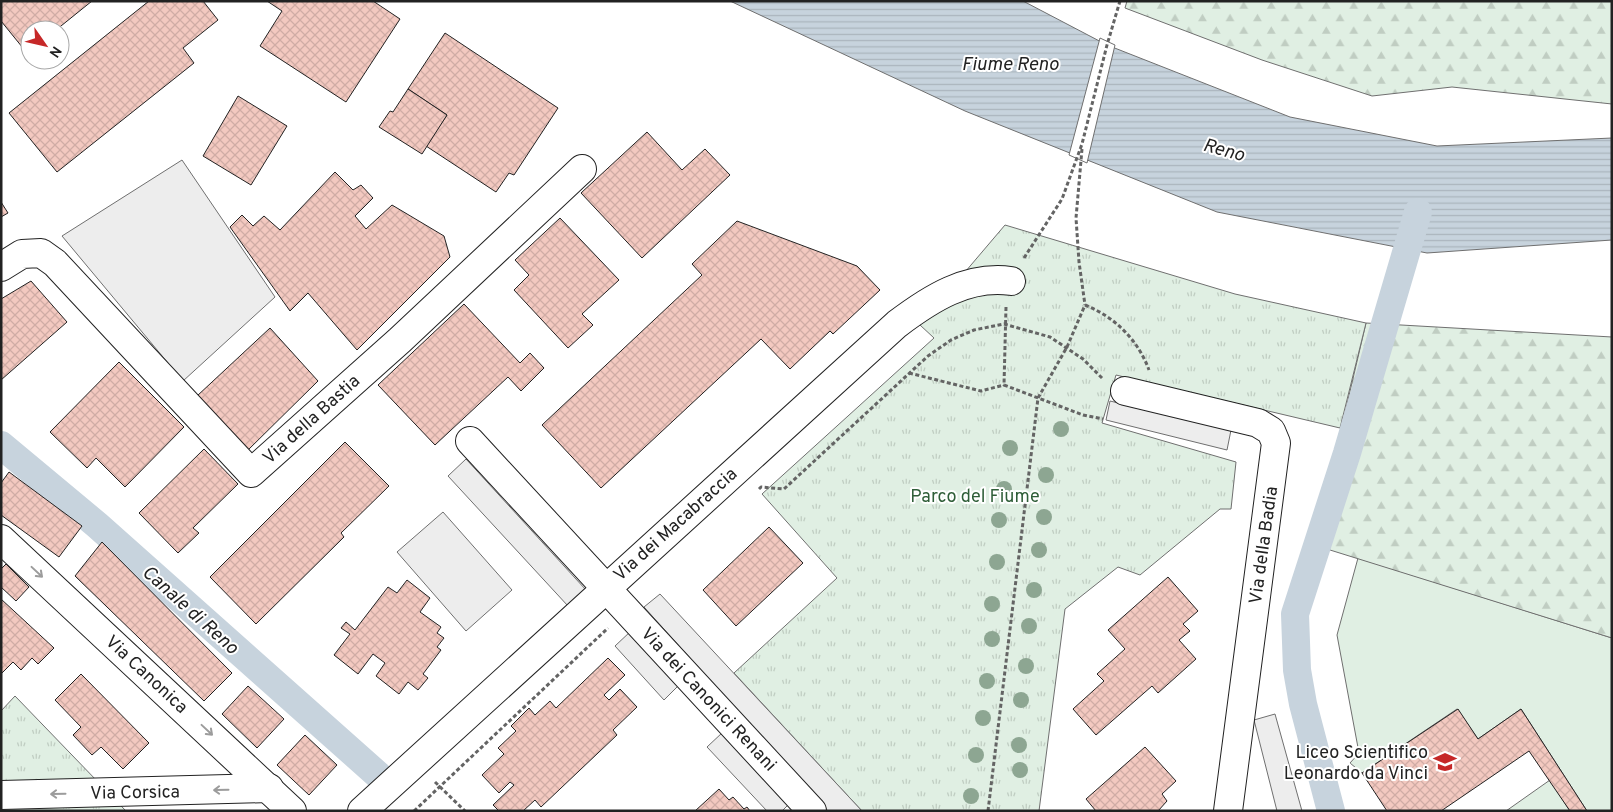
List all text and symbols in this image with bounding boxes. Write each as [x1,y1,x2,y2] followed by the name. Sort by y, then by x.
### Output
[20,20,70,70] north arrow
[45,43,64,60] text: N
[961,53,1059,77] water label: Fiume Reno
[1200,134,1248,168] water label: Reno
[259,370,365,470] street label: Via della Bastia
[609,463,743,587] street label: Via dei Macabraccia
[1245,485,1284,606] street label: Via della Badia
[910,486,1040,509] park label: Parco del Fiume
[136,561,244,661] water label: Canale di Reno
[31,566,43,578] one-way arrow
[635,623,781,777] street label: Via dei Canonici Renani
[100,631,192,719] street label: Via Canonica
[201,724,213,736] one-way arrow
[1284,742,1428,786] place label: Liceo Scientifico Leonardo da Vinci
[1432,749,1458,775] school or university icon: Liceo Scientifico Leonardo da Vinci
[90,781,180,806] street label: Via Corsica
[213,785,229,794] one-way arrow
[50,789,66,799] one-way arrow

